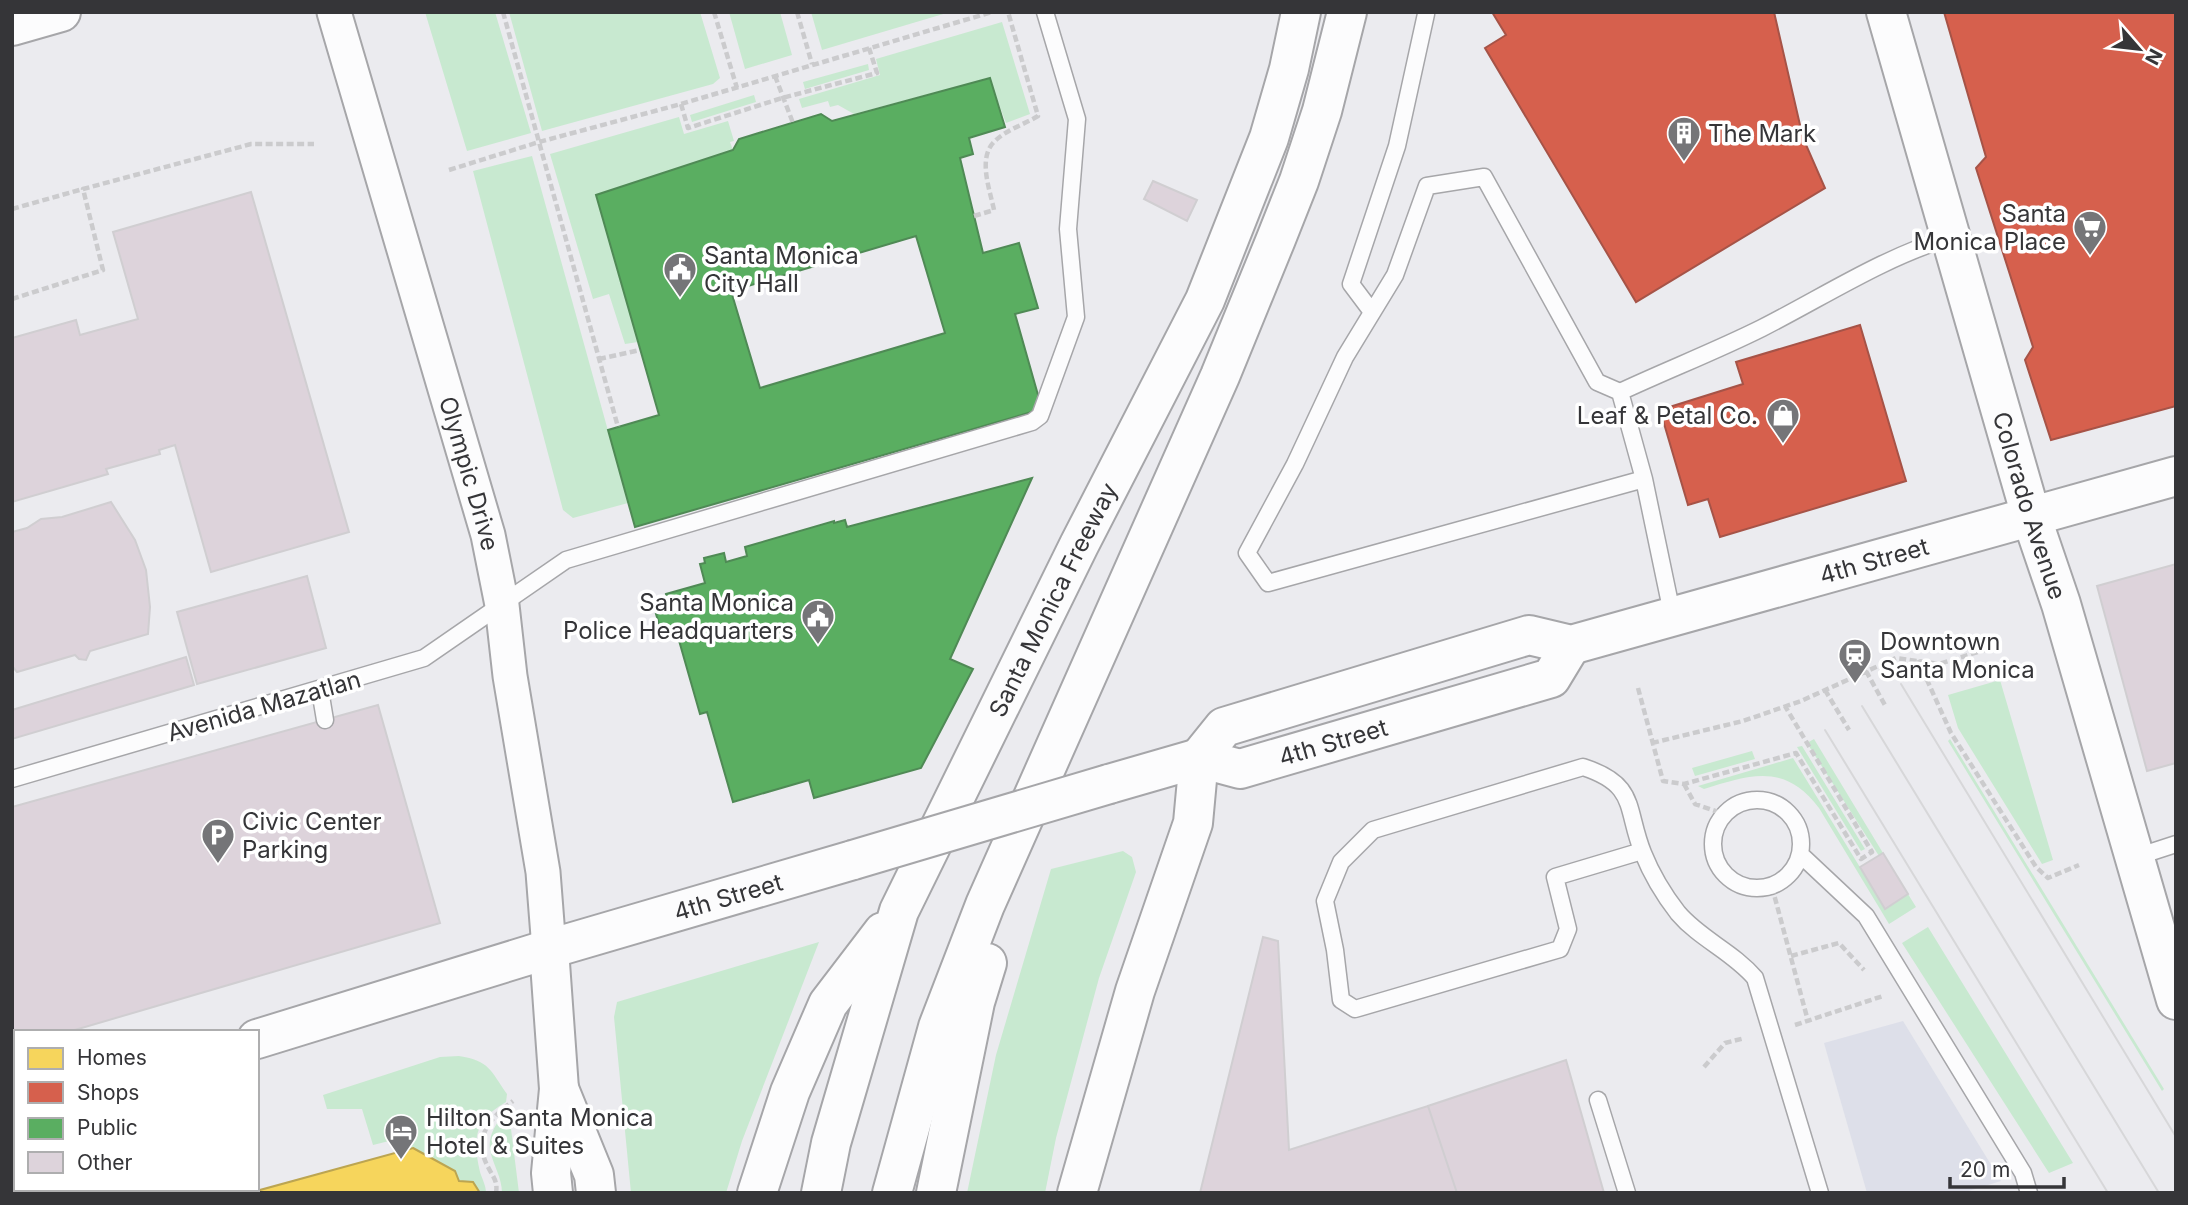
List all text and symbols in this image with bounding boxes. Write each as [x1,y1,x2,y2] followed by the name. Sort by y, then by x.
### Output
[2104,14,2174,84] north arrow
[2140,45,2167,69] text: N
[1665,114,1703,163] building icon: The Mark
[1708,119,1816,148] place label: The Mark
[1913,199,2066,256] place label: Santa Monica Place
[2071,208,2109,257] supermarket icon: Santa Monica Place
[704,241,859,298] place label: Santa Monica City Hall
[661,250,699,299] public building icon: Santa Monica City Hall
[433,393,505,553] street label: Olympic Drive
[1764,396,1802,445] shop icon: Leaf & Petal Co.
[1577,401,1758,430] place label: Leaf & Petal Co.
[1987,408,2073,603] street label: Colorado Avenue
[982,478,1123,721] street label: Santa Monica Freeway
[1816,531,1932,589] street label: 4th Street
[563,588,794,645] place label: Santa Monica Police Headquarters
[799,597,837,646] public building icon: Santa Monica Police Headquarters
[1880,627,2035,684] place label: Downtown Santa Monica
[1836,636,1874,685] station icon: Downtown Santa Monica
[164,664,364,748] street label: Avenida Mazatlan
[1275,712,1391,771] street label: 4th Street
[242,807,381,864] place label: Civic Center Parking
[199,816,237,865] parking icon: Civic Center Parking
[670,867,786,926] street label: 4th Street
[14,1030,259,1191] legend
[77,1045,147,1070] text: Homes
[77,1080,139,1105] text: Shops
[426,1103,653,1160] place label: Hilton Santa Monica Hotel & Suites
[382,1112,420,1161] hotel icon: Hilton Santa Monica Hotel & Suites
[77,1115,138,1140] text: Public
[1950,1146,2064,1190] scale bar
[77,1150,133,1175] text: Other
[1960,1157,2010,1182] text: 20 m

